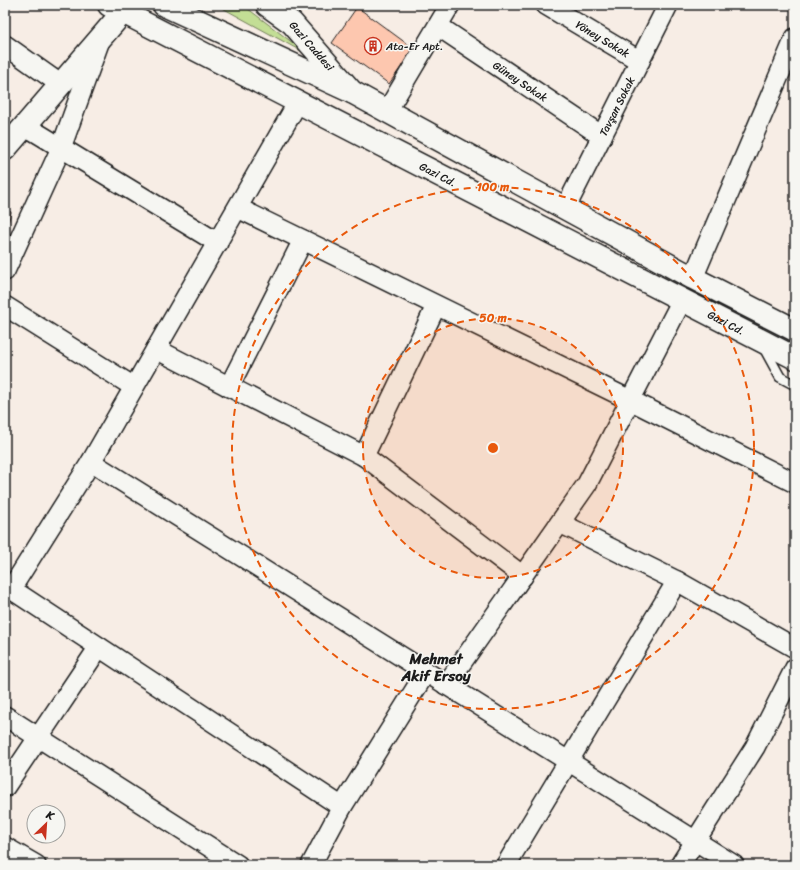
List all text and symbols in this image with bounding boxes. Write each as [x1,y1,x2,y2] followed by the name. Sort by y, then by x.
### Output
[572,16,633,63] street label: Yöney Sokak
[284,17,339,76] street label: Gazi Caddesi
[363,36,383,56] building icon: Ata-Er Apt.
[385,37,443,56] place label: Ata-Er Apt.
[489,56,551,107] street label: Güney Sokak
[594,73,640,140] street label: Tavşan Sokak
[416,157,460,192] street label: Gazi Cd.
[477,176,510,198] text: 100 m
[704,305,748,340] street label: Gazi Cd.
[479,307,507,329] text: 50 m
[486,441,500,455] centre of rings
[400,646,472,689] district label: Mehmet Akif Ersoy
[26,804,66,844] north arrow
[42,805,58,826] text: K

